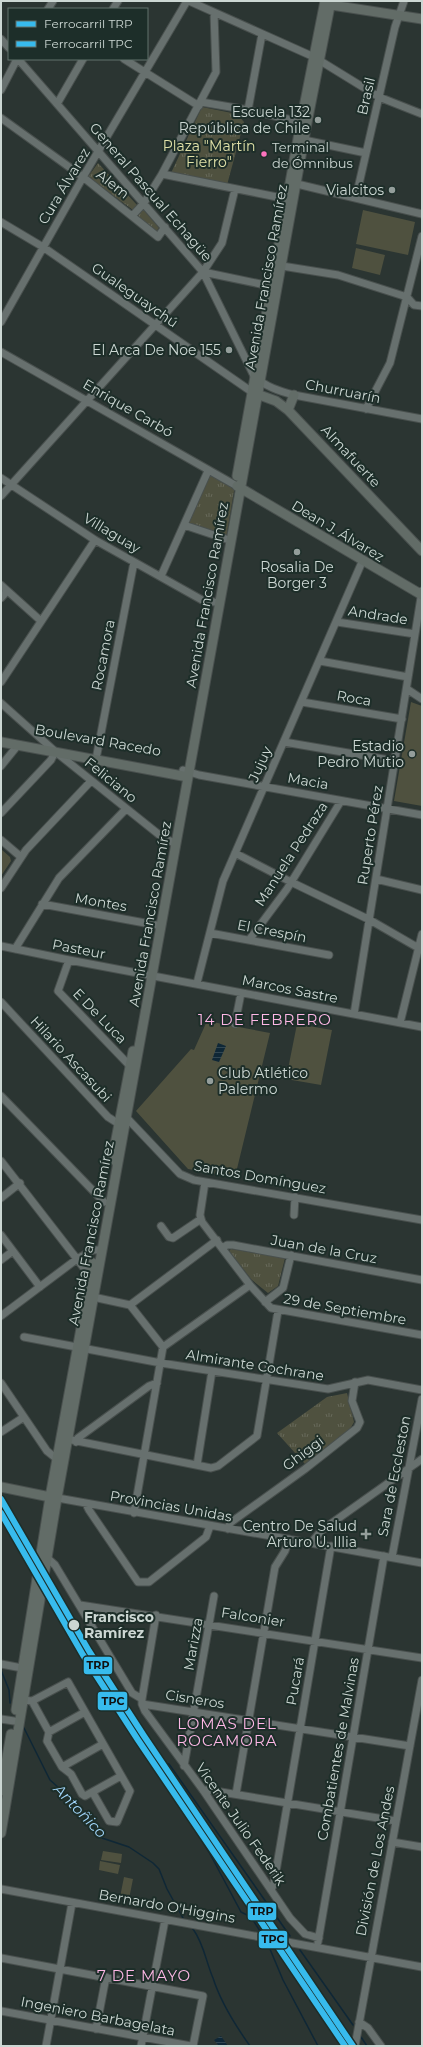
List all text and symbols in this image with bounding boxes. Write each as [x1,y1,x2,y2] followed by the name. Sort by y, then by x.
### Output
[8,8,148,60] legend
[44,16,133,31] text: Ferrocarril TRP
[44,36,133,51] text: Ferrocarril TPC
[353,75,379,117] street label: Brasil
[179,103,310,137] place label: Escuela 132 República de Chile
[313,115,323,125] marker: Escuela 132 República de Chile
[86,119,216,265] street label: General Pascual Echagüe
[163,137,255,171] park label: Plaza "Martín Fierro"
[272,139,353,171] place label: Terminal de Ómnibus
[34,144,94,228] street label: Cura Álvarez
[259,149,269,159] marker: Terminal de Ómnibus
[93,165,133,203] street label: Alem
[326,181,384,199] place label: Vialcitos
[241,183,291,371] street label: Avenida Francisco Ramírez
[387,185,397,195] marker: Vialcitos
[88,258,182,332] street label: Gualeguaychú
[92,341,221,359] place label: El Arca De Noe 155
[224,345,234,355] marker: El Arca De Noe 155
[80,375,176,441] street label: Enrique Carbó
[304,375,382,407] street label: Churruarín
[317,421,385,491] street label: Almafuerte
[288,496,388,566] street label: Dean J. Álvarez
[182,501,232,689] street label: Avenida Francisco Ramírez
[80,509,144,557] street label: Villaguay
[292,547,302,557] marker: Rosalia De Borger 3
[260,558,334,592] place label: Rosalia De Borger 3
[347,601,409,629] street label: Andrade
[87,618,119,692] street label: Rocamora
[335,686,373,710] street label: Roca
[34,720,163,760] street label: Boulevard Racedo
[317,737,404,771] place label: Estadio Pedro Mutio
[244,743,276,786] street label: Jujuy
[407,749,417,759] marker: Estadio Pedro Mutio
[81,753,141,807] street label: Feliciano
[286,769,330,793] street label: Macia
[353,784,387,886] street label: Ruperto Pérez
[250,798,332,910] street label: Manuela Pedraza
[125,820,175,1008] street label: Avenida Francisco Ramírez
[74,889,128,915] street label: Montes
[236,915,308,947] street label: El Crespín
[51,935,108,963] street label: Pasteur
[240,971,340,1007] street label: Marcos Sastre
[69,984,131,1048] street label: E De Luca
[198,1010,332,1029] district label: 14 DE FEBRERO
[26,1012,116,1106] street label: Hilario Ascasubi
[218,1064,308,1098] place label: Club Atlético Palermo
[205,1076,215,1086] marker: Club Atlético Palermo
[64,1139,118,1327] street label: Avenida Francisco Ramírez
[192,1157,328,1197] street label: Santos Domínguez
[269,1231,378,1267] street label: Juan de la Cruz
[282,1289,408,1329] street label: 29 de Septiembre
[185,1345,325,1385] street label: Almirante Cochrane
[373,1414,415,1538] street label: Sara de Eccleston
[279,1432,327,1474] street label: Ghiggi
[108,1486,234,1526] street label: Provincias Unidas
[243,1517,357,1551] place label: Centro De Salud Arturo U. Illia
[360,1528,372,1540] marker: Centro De Salud Arturo U. Illia
[220,1603,287,1631] street label: Falconier
[84,1608,154,1642] place label: Francisco Ramírez
[179,1616,207,1672] street label: Marizza
[67,1618,81,1632] marker: Francisco Ramírez
[282,1655,308,1707] street label: Pucará
[83,1656,113,1675] line badge: TRP
[313,1656,363,1842] street label: Combatientes de Malvinas
[87,1658,109,1672] text: TRP
[164,1685,226,1713] street label: Cisneros
[97,1691,128,1711] line badge: TPC
[102,1694,124,1708] text: TPC
[176,1714,278,1750] district label: LOMAS DEL ROCAMORA
[192,1759,290,1889] street label: Vicente Julio Federik
[49,1779,111,1842] water label: Antoñico
[352,1784,398,1938] street label: División de Los Andes
[97,1885,237,1927] street label: Bernardo O'Higgins
[247,1902,277,1921] line badge: TRP
[251,1904,273,1918] text: TRP
[258,1930,288,1949] line badge: TPC
[262,1932,284,1946] text: TPC
[97,1966,191,1985] district label: 7 DE MAYO
[19,1992,177,2040] street label: Ingeniero Barbagelata

